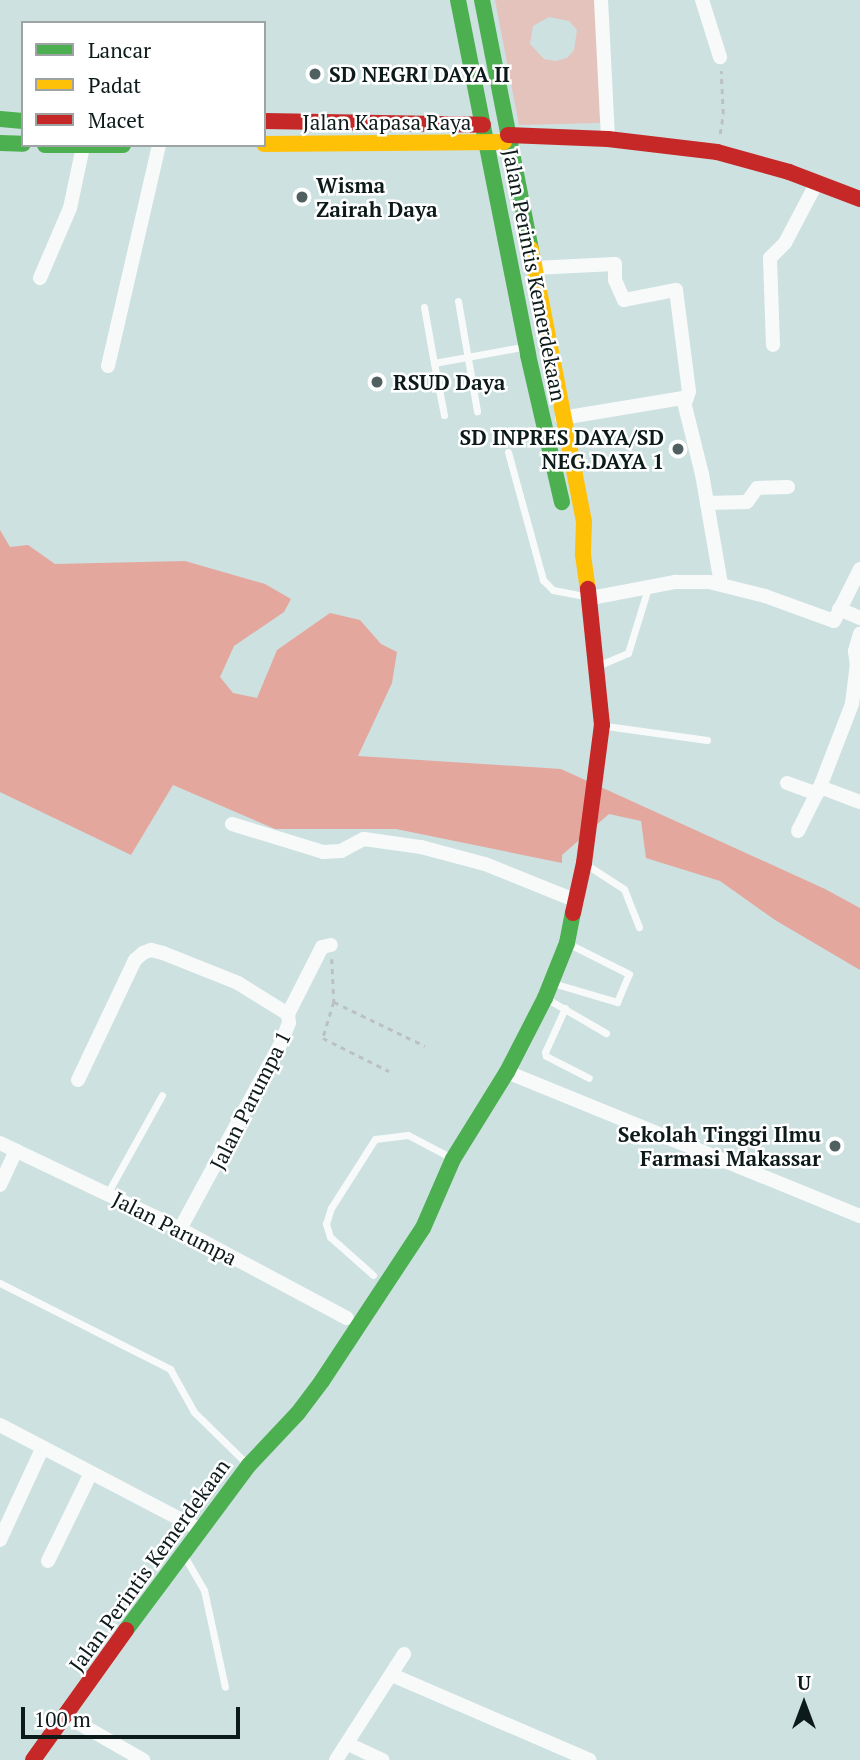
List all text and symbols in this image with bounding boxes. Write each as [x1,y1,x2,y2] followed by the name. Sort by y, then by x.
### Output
[21,21,266,147] legend
[88,36,151,64] text: Lancar
[329,61,510,87] place label: SD NEGRI DAYA II
[307,66,323,82] marker: SD NEGRI DAYA II
[88,71,141,99] text: Padat
[88,106,145,134] text: Macet
[303,109,471,135] street label: Jalan Kapasa Raya
[498,147,572,403] street label: Jalan Perintis Kemerdekaan
[316,172,438,222] place label: Wisma Zairah Daya
[294,189,310,205] marker: Wisma Zairah Daya
[393,369,505,395] place label: RSUD Daya
[367,372,387,392] marker: RSUD Daya
[459,424,664,474] place label: SD INPRES DAYA/SD NEG.DAYA 1
[670,441,686,457] marker: SD INPRES DAYA/SD NEG.DAYA 1
[204,1026,296,1174] street label: Jalan Parumpa 1
[618,1121,821,1171] place label: Sekolah Tinggi Ilmu Farmasi Makassar
[827,1138,843,1154] marker: Sekolah Tinggi Ilmu Farmasi Makassar
[109,1186,241,1270] street label: Jalan Parumpa
[63,1454,235,1676] street label: Jalan Perintis Kemerdekaan
[769,1669,839,1739] north arrow
[797,1670,811,1695] text: U
[24,1694,243,1738] scale bar
[34,1705,91,1733] text: 100 m

